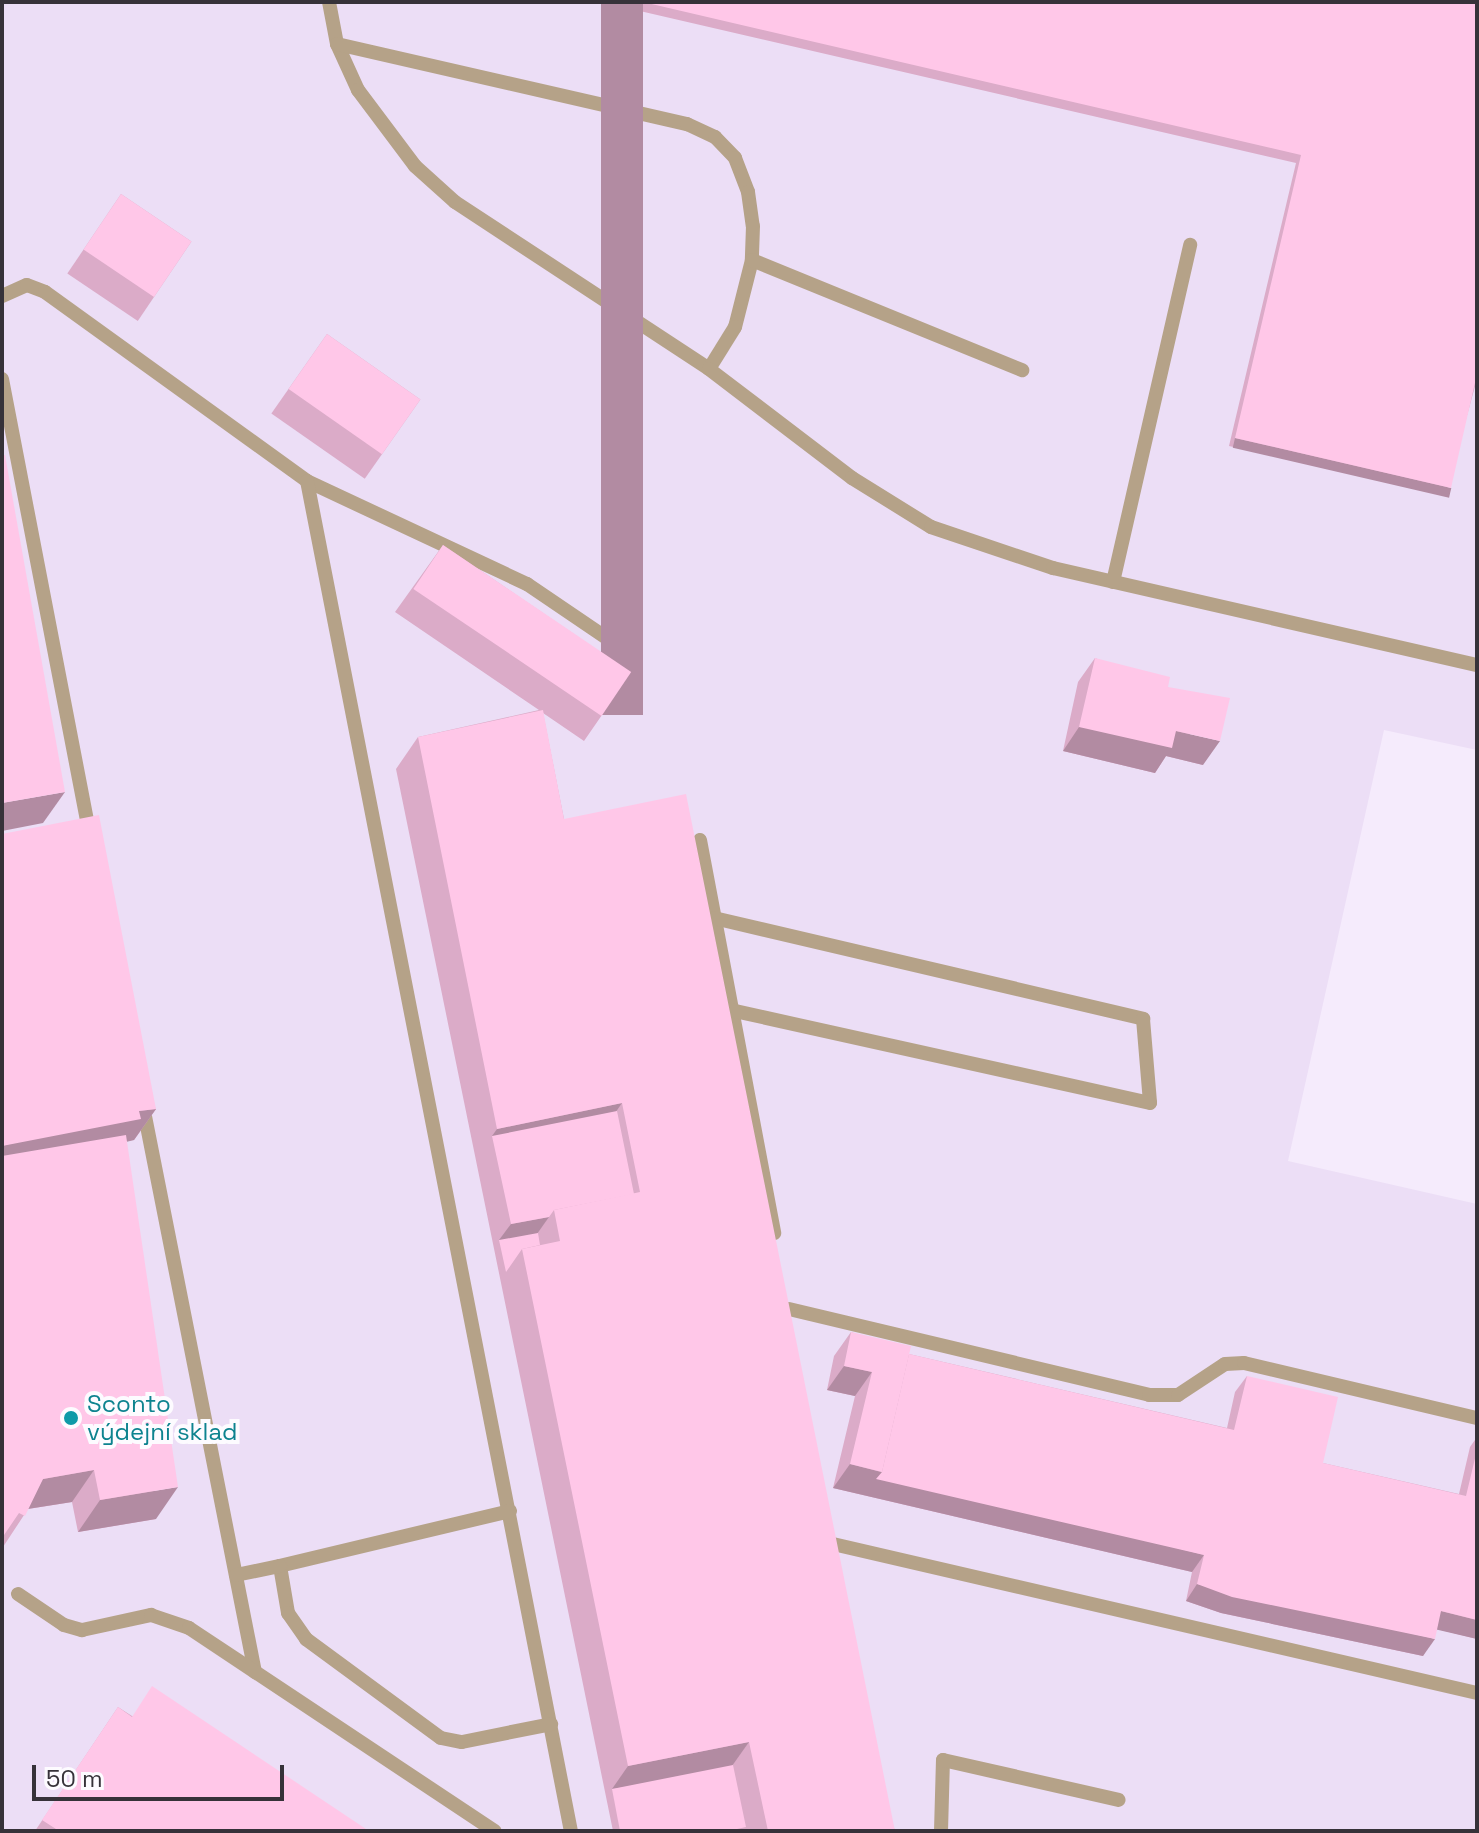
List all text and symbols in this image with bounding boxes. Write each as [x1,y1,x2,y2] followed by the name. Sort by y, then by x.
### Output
[87,1390,237,1446] place label: Sconto výdejní sklad
[62,1409,80,1427] marker: Sconto výdejní sklad
[36,1749,288,1799] scale bar
[46,1763,103,1794] text: 50 m

